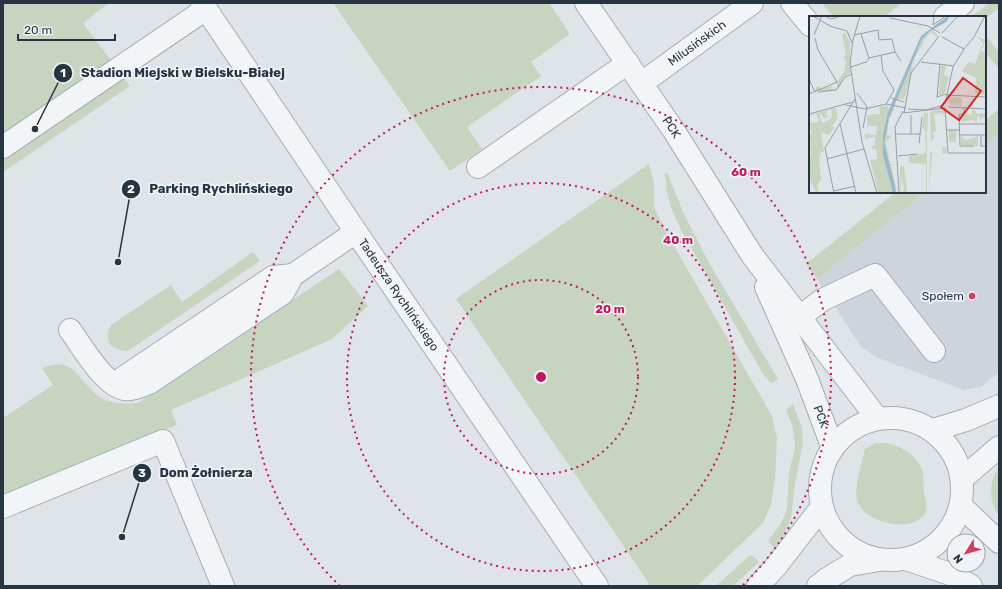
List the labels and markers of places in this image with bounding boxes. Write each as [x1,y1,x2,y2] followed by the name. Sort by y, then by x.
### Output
[53,60,294,85] callout: Stadion Miejski w Bielsku-Białej
[121,176,301,201] callout: Parking Rychlińskiego
[922,289,964,303] place label: Społem
[967,291,977,301] marker: Społem
[534,370,548,384] centre of rings
[132,460,261,485] callout: Dom Żołnierza

